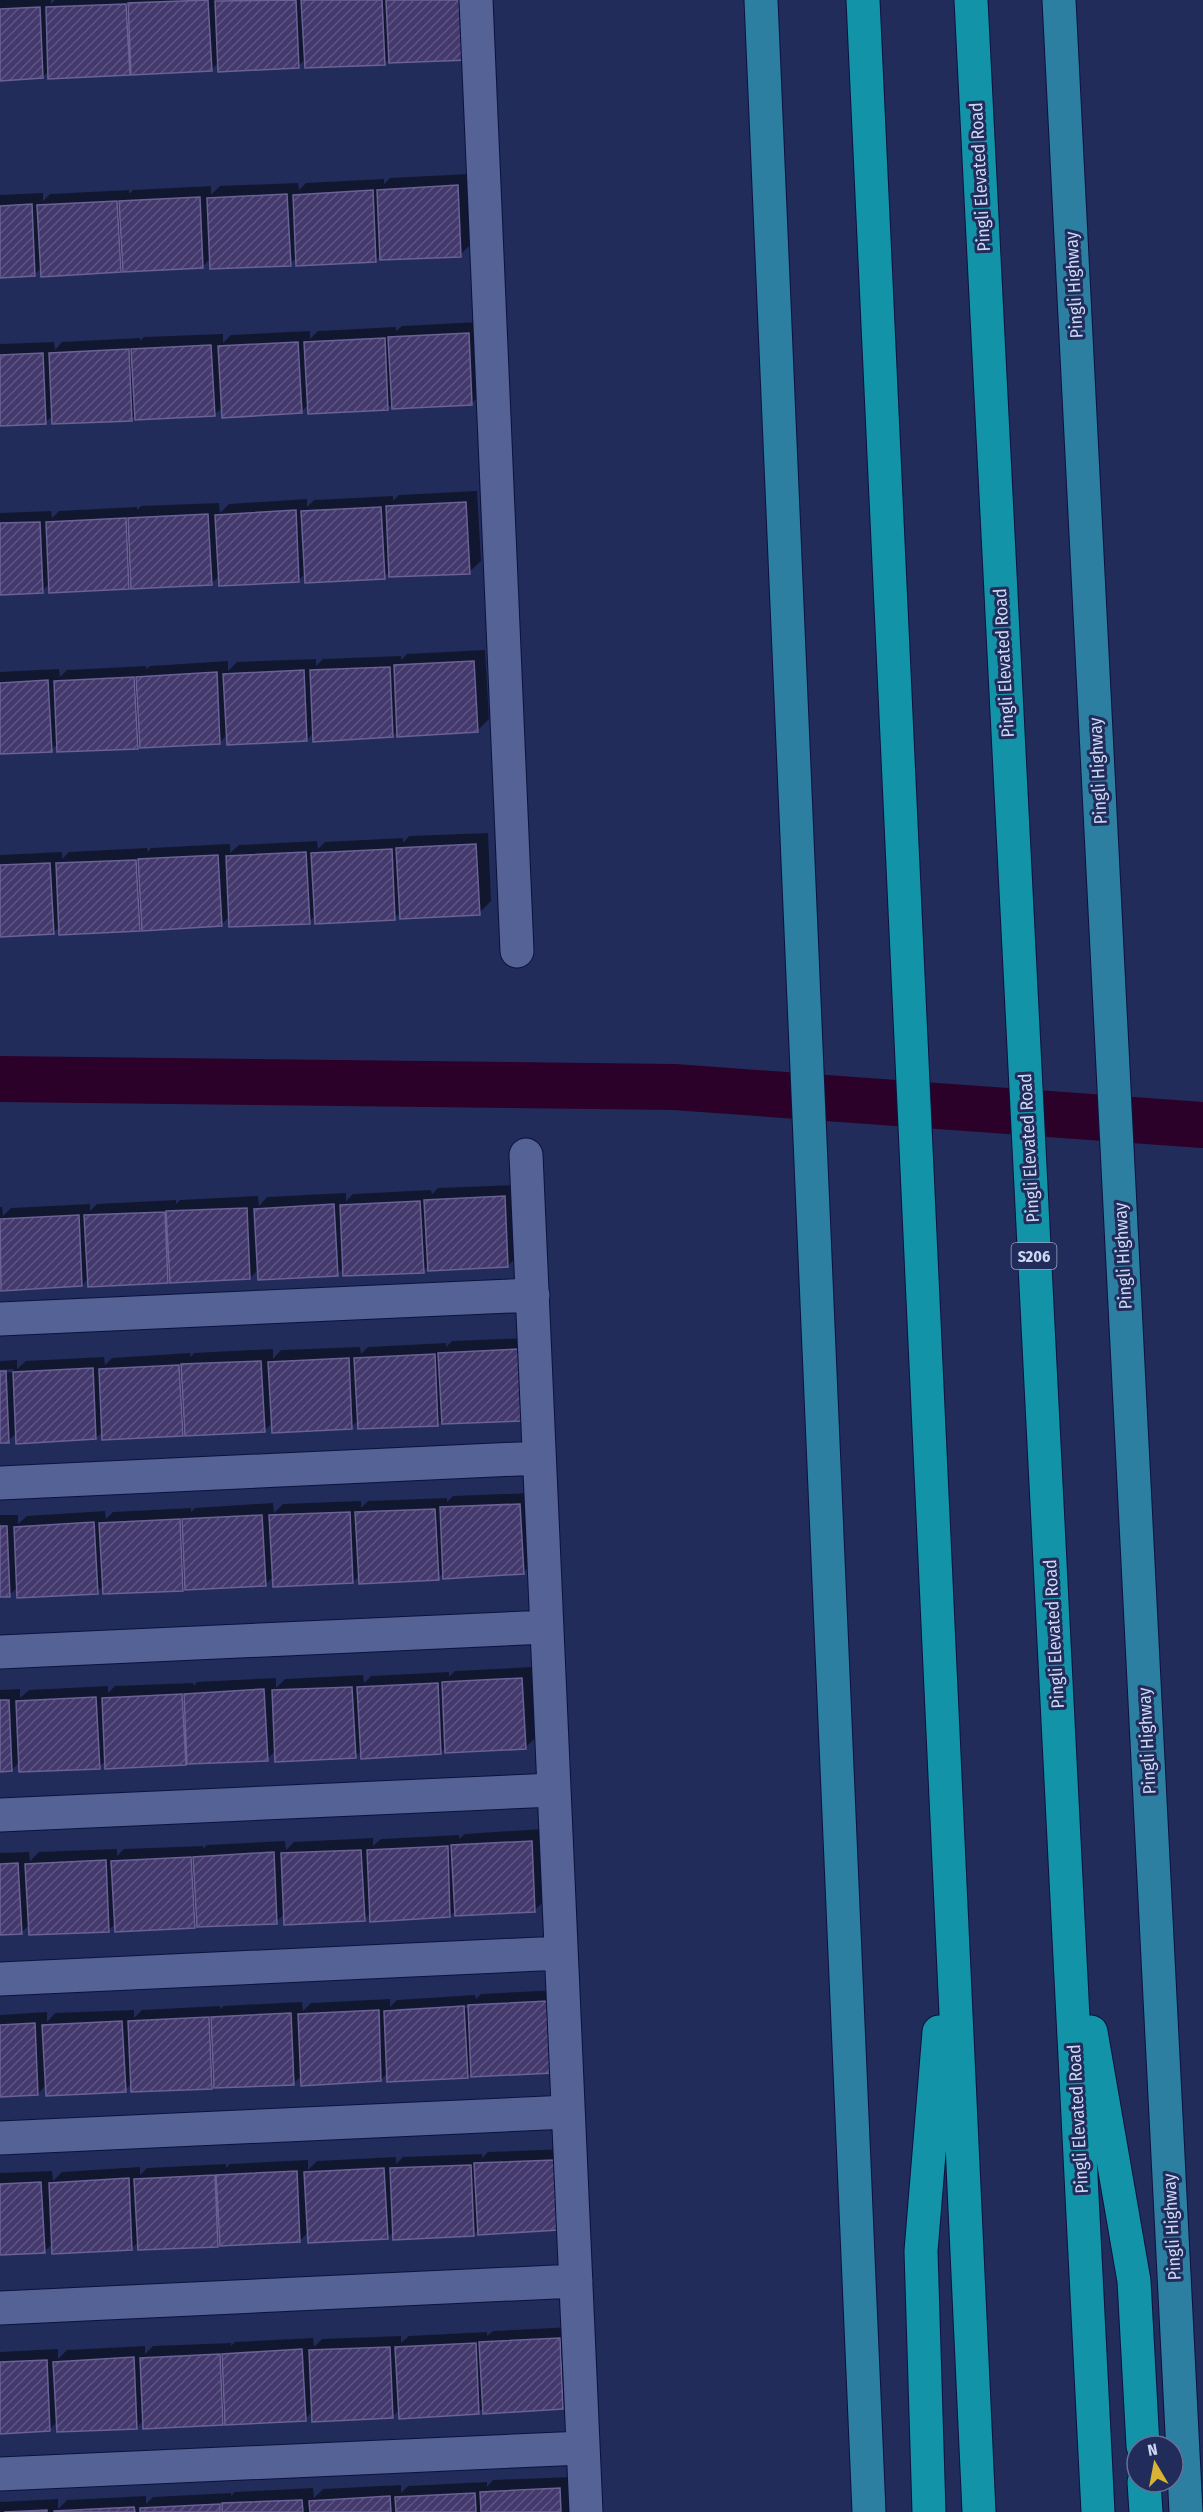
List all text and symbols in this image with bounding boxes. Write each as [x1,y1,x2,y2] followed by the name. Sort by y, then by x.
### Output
[965,102,995,252] street label: Pingli Elevated Road
[1060,231,1088,339] street label: Pingli Highway
[989,588,1019,738] street label: Pingli Elevated Road
[1084,717,1112,825] street label: Pingli Highway
[1014,1073,1044,1223] street label: Pingli Elevated Road
[1109,1202,1137,1310] street label: Pingli Highway
[1012,1243,1056,1269] road number: S206
[1039,1559,1069,1709] street label: Pingli Elevated Road
[1133,1687,1161,1795] street label: Pingli Highway
[1063,2044,1093,2194] street label: Pingli Elevated Road
[1158,2173,1186,2281] street label: Pingli Highway
[1125,2434,1185,2494] north arrow
[1146,2440,1159,2460] text: N

